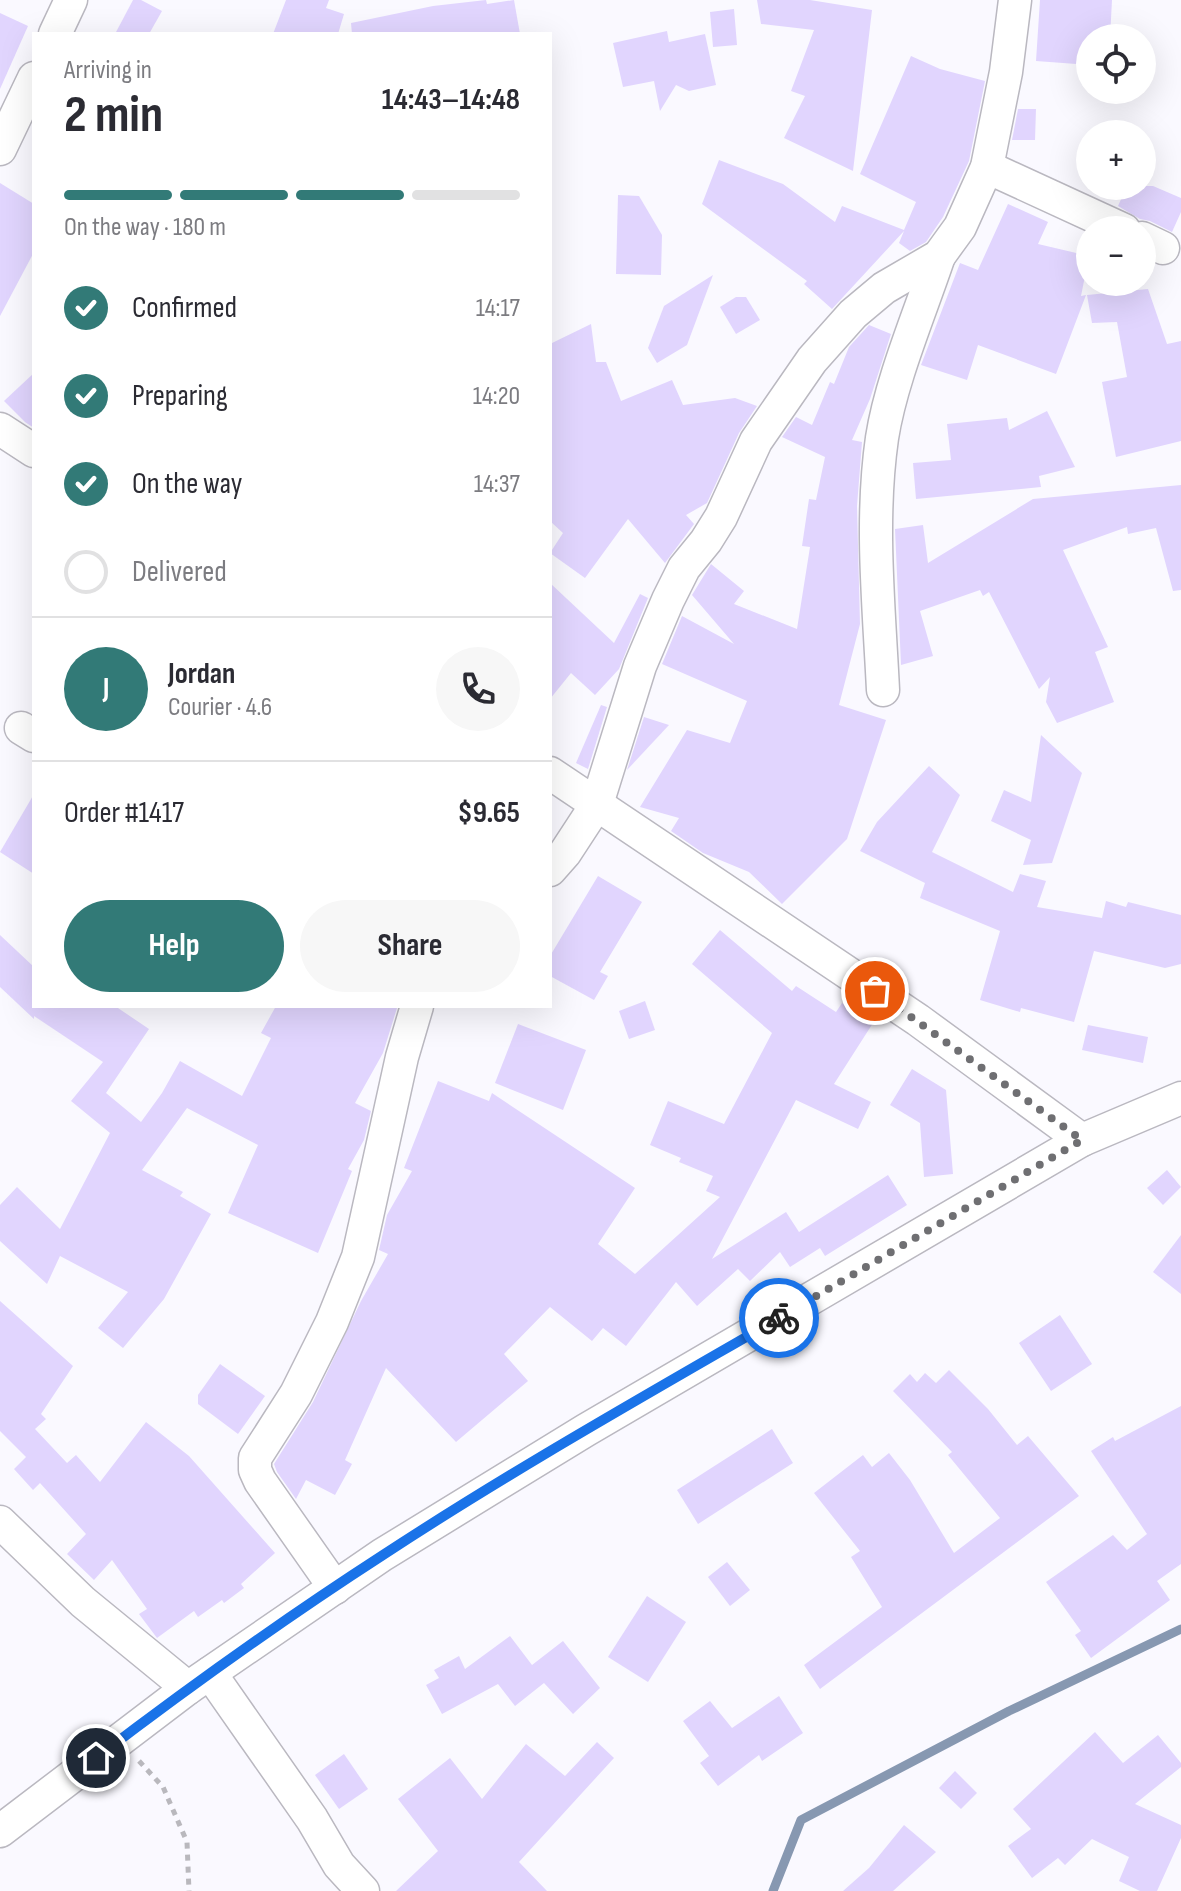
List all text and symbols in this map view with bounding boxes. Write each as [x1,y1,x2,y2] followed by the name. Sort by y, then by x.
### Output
[1076,24,1156,296] map controls
[1076,24,1156,104] button: locate
[64,55,152,86] text: Arriving in
[382,82,520,118] text: 14:43–14:48
[64,84,163,147] text: 2 min
[1076,120,1156,200] button: +
[64,212,226,243] text: On the way · 180 m
[1076,216,1156,296] button: −
[64,286,108,330] icon: check
[132,290,237,326] text: Confirmed
[476,293,520,324] text: 14:17
[64,374,108,418] icon: check
[132,378,228,414] text: Preparing
[473,381,520,412] text: 14:20
[64,462,108,506] icon: check
[132,466,242,502] text: On the way
[474,469,520,500] text: 14:37
[132,554,227,590] text: Delivered
[436,647,520,731] button: phone
[168,656,235,692] text: Jordan
[103,671,109,707] text: J
[168,692,272,723] text: Courier · 4.6
[64,795,184,831] text: Order #1417
[457,795,520,831] text: $9.65
[64,900,284,992] button: Help
[300,900,520,992] button: Share
[841,957,909,1025] pin
[853,969,897,1013] icon: bag
[739,1278,819,1358] courier
[757,1296,801,1340] icon: bike
[62,1724,130,1792] pin
[74,1736,118,1780] icon: home

